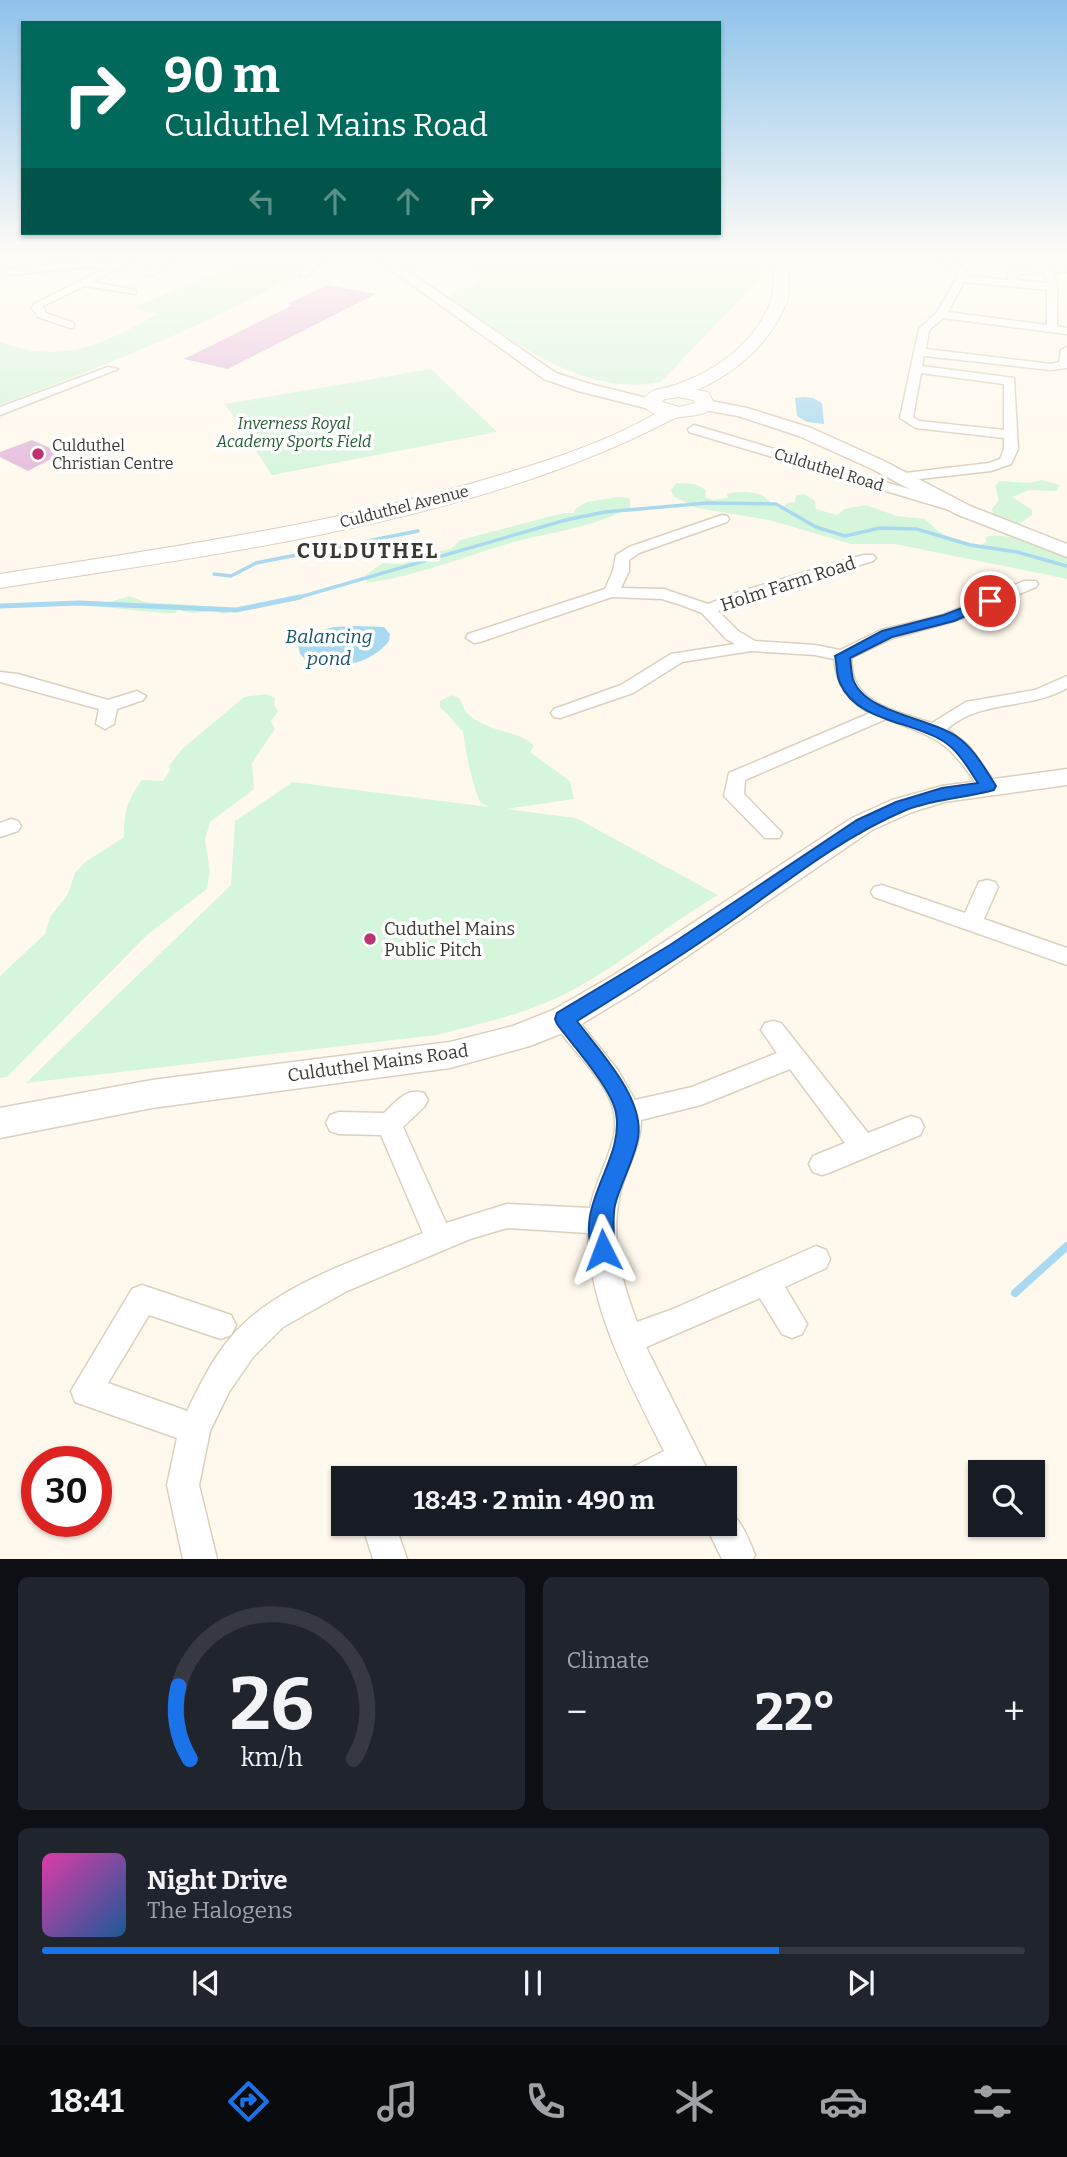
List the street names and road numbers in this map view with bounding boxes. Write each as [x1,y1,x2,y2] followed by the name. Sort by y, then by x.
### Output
[772,444,886,495] street label: Culduthel Road
[338,481,471,532] street label: Culduthel Avenue
[718,552,859,616] street label: Holm Farm Road
[286,1039,470,1087] street label: Culduthel Mains Road

